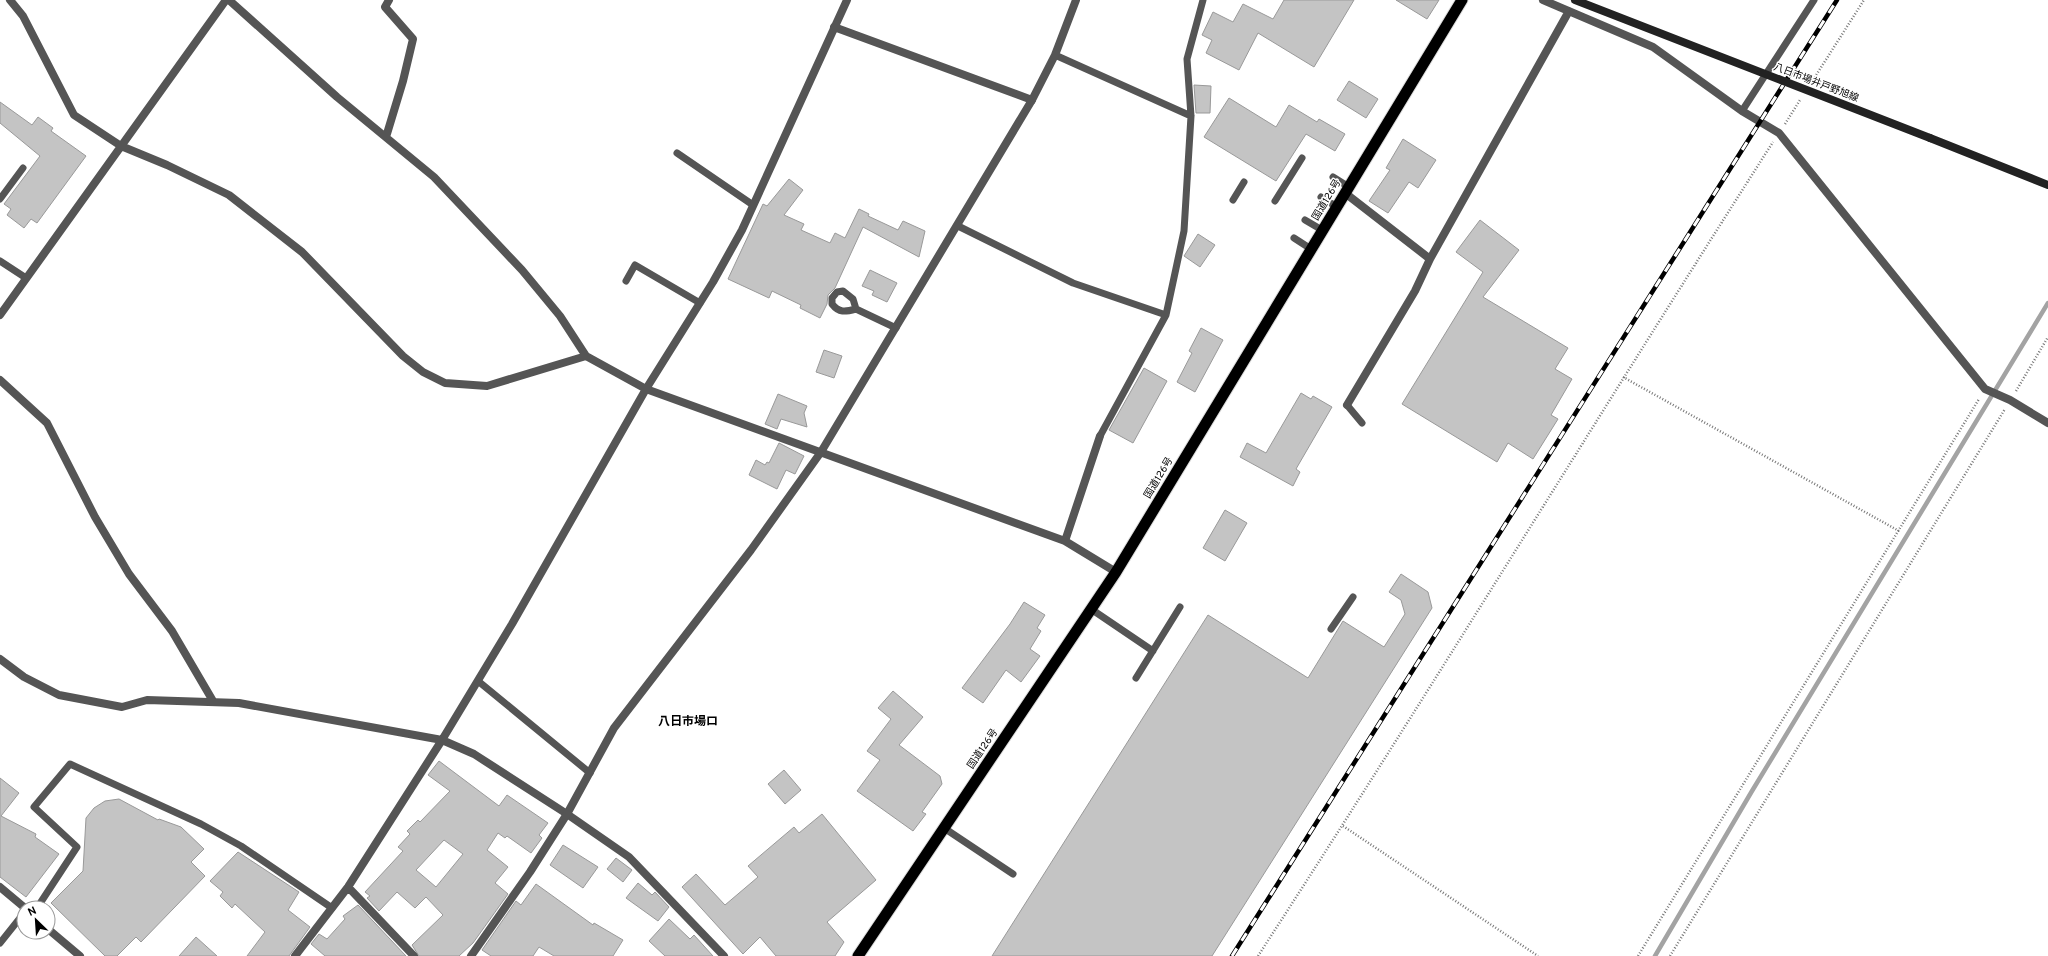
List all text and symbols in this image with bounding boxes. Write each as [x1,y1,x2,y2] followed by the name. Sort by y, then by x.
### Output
[1772,61,1860,105] street label: 八日市場井戸野旭線
[1310,177,1344,223] street label: 国道126号
[1142,455,1176,501] street label: 国道126号
[658,714,718,730] district label: 八日市場ロ
[965,726,1001,772] street label: 国道126号
[16,900,56,940] north arrow
[26,904,39,920] text: N

